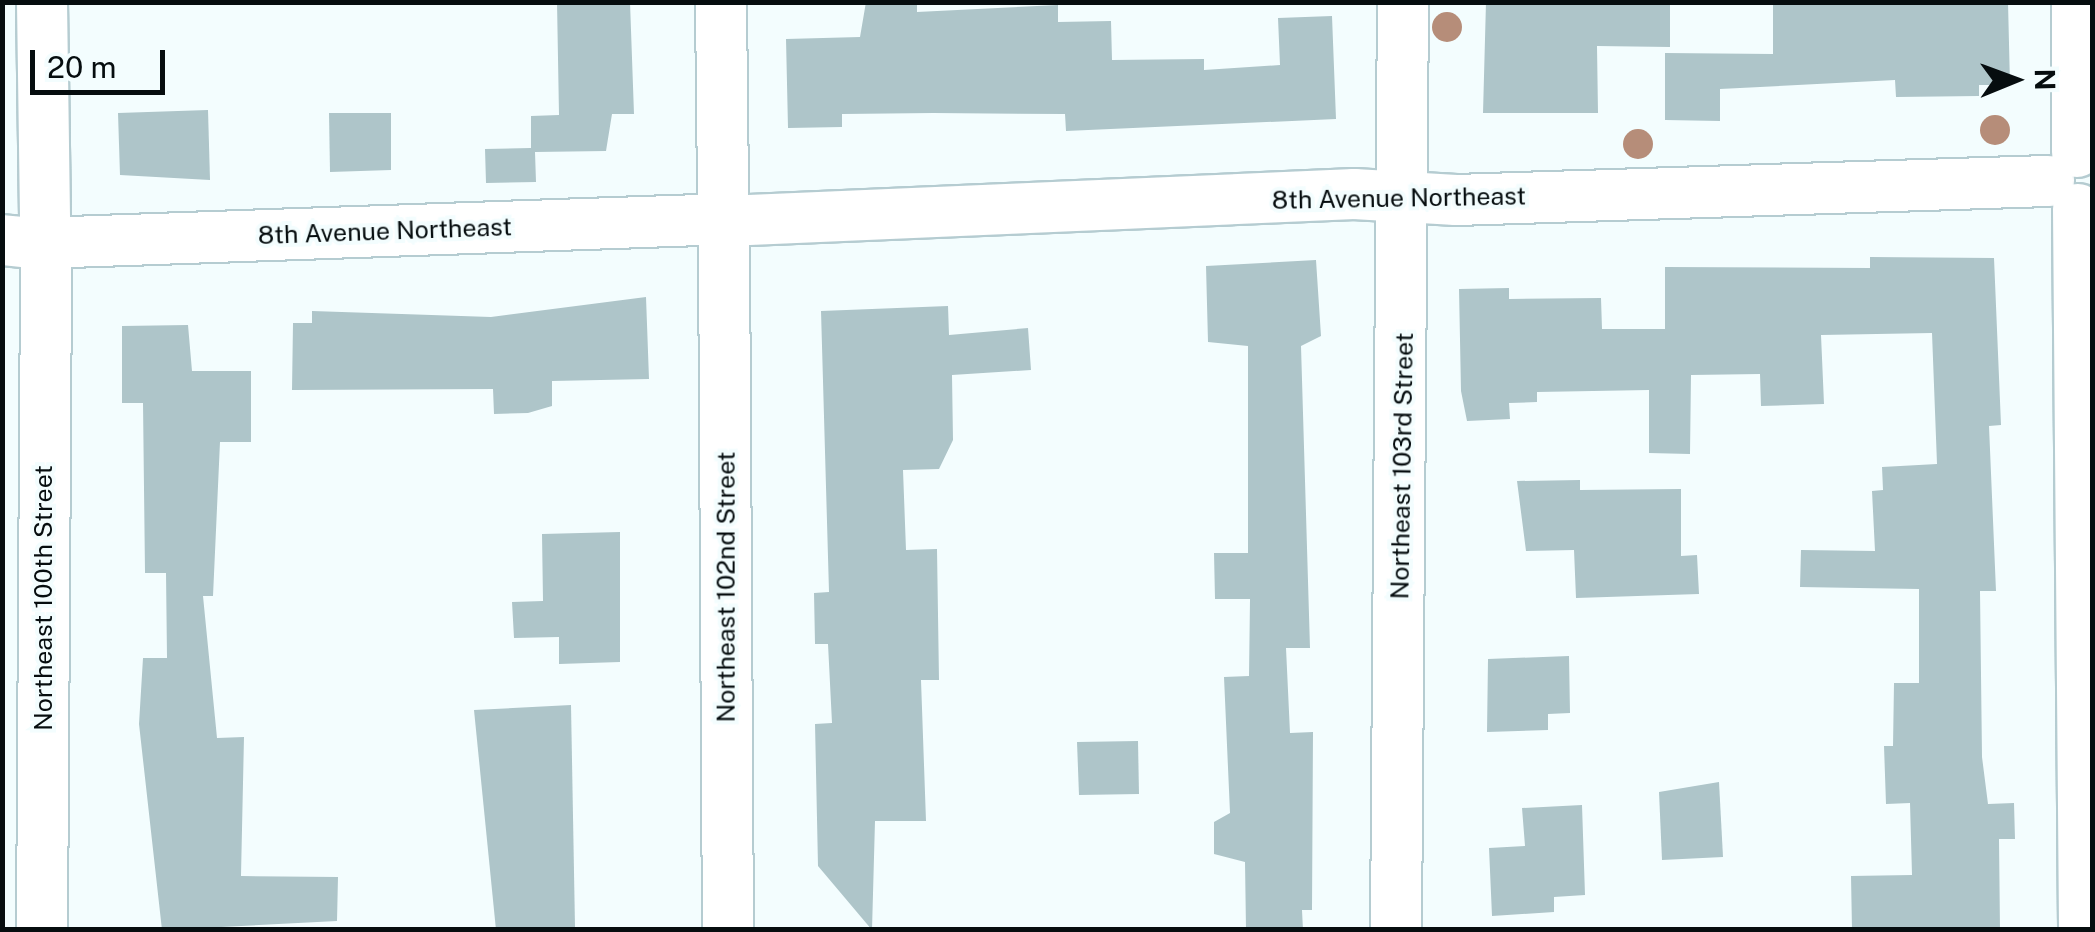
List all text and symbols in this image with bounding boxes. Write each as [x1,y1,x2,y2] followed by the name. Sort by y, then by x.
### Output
[35,30,170,92] scale bar
[1965,30,2065,130] north arrow
[47,49,116,85] text: 20 m
[2029,68,2062,91] text: N
[1272,181,1526,215] street label: 8th Avenue Northeast
[257,212,513,250] street label: 8th Avenue Northeast
[1385,332,1419,600] street label: Northeast 103rd Street
[711,451,741,723] street label: Northeast 102nd Street
[28,465,58,731] street label: Northeast 100th Street

